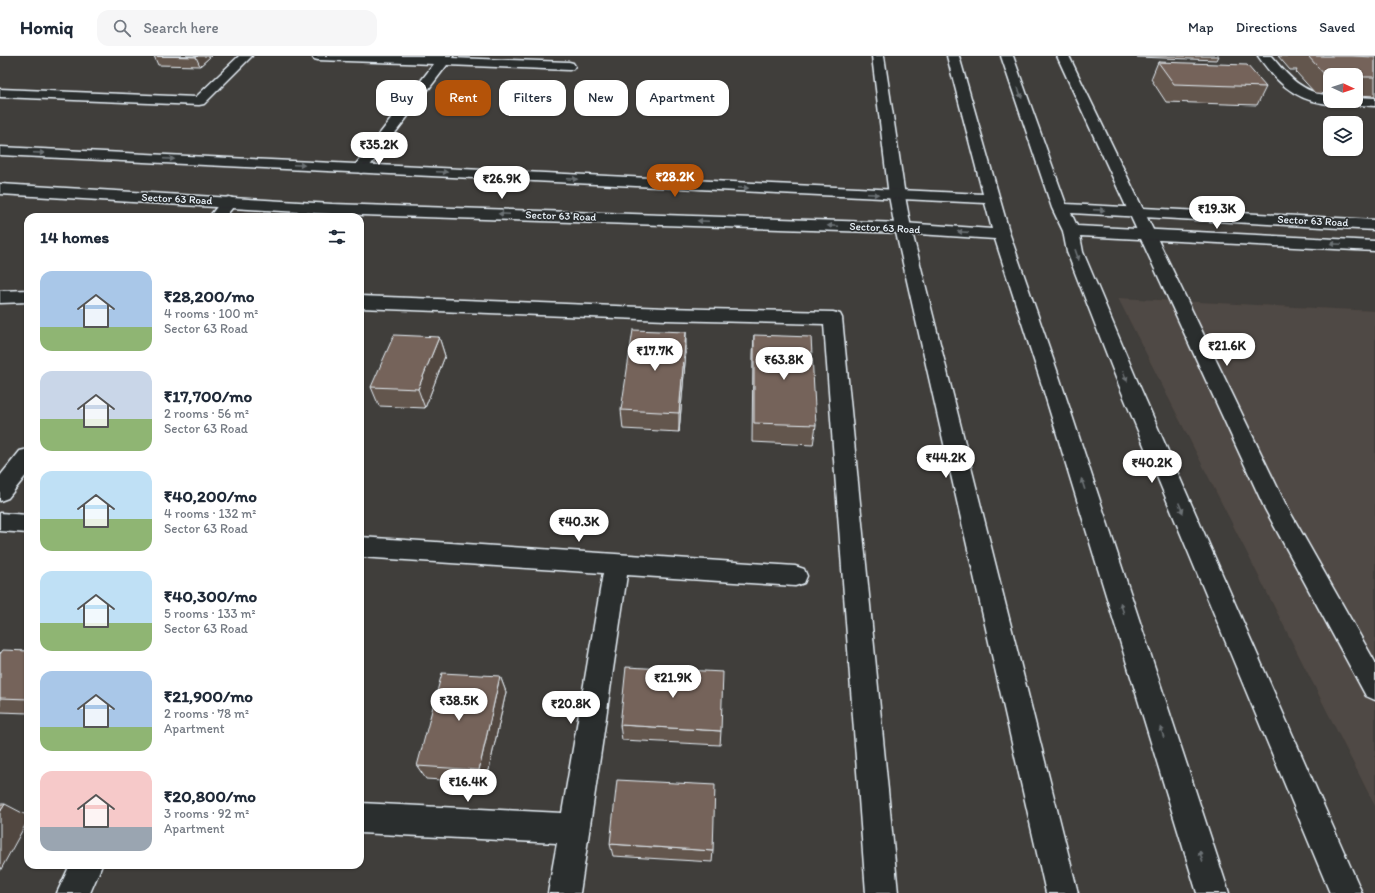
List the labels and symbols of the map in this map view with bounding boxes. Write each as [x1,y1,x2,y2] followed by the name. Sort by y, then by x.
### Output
[1323,68,1363,108] north arrow
[1017,87,1023,99] one-way arrow
[346,132,412,166] pin: ₹35.2K
[33,149,45,156] one-way arrow
[163,156,176,162] one-way arrow
[293,162,306,168] one-way arrow
[642,164,708,198] pin: ₹28.2K
[469,166,535,200] pin: ₹26.9K
[436,169,448,176] one-way arrow
[566,176,579,182] one-way arrow
[737,184,750,191] one-way arrow
[141,191,213,207] street label: Sector 63 Road
[867,191,879,198] one-way arrow
[1184,196,1250,230] pin: ₹19.3K
[1093,206,1105,213] one-way arrow
[525,208,597,224] street label: Sector 63 Road
[498,211,510,218] one-way arrow
[1277,213,1349,229] street label: Sector 63 Road
[696,218,709,224] one-way arrow
[849,220,921,236] street label: Sector 63 Road
[827,222,839,229] one-way arrow
[957,229,969,236] one-way arrow
[1330,240,1342,247] one-way arrow
[1074,249,1080,261] one-way arrow
[1194,333,1260,367] pin: ₹21.6K
[622,338,688,372] pin: ₹17.7K
[751,347,817,381] pin: ₹63.8K
[1122,370,1128,382] one-way arrow
[913,445,979,479] pin: ₹44.2K
[1119,450,1185,484] pin: ₹40.2K
[1080,478,1086,490] one-way arrow
[1178,503,1184,514] one-way arrow
[546,509,612,543] pin: ₹40.3K
[1119,602,1125,614] one-way arrow
[640,665,706,699] pin: ₹21.9K
[426,688,492,722] pin: ₹38.5K
[538,691,604,725] pin: ₹20.8K
[1159,726,1165,738] one-way arrow
[435,769,501,803] pin: ₹16.4K
[1198,849,1204,861] one-way arrow

